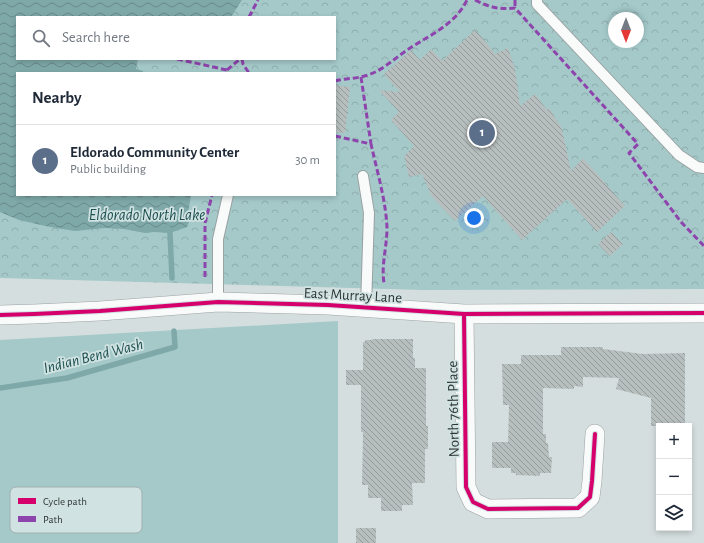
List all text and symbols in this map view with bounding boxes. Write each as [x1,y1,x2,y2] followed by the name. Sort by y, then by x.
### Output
[608,12,644,48] north arrow
[16,16,336,60] search box
[30,27,52,49] icon: search
[62,30,130,45] text: Search here
[32,89,82,106] text: Nearby
[469,118,495,148] pin: 1
[70,145,239,160] text: Eldorado Community Center
[43,154,47,167] text: 1
[295,154,320,167] text: 30 m
[70,163,146,176] text: Public building
[89,207,205,223] water label: Eldorado North Lake
[464,208,484,228] your location
[303,285,403,306] street label: East Murray Lane
[42,336,145,376] water label: Indian Bend Wash
[445,361,462,457] street label: North 76th Place
[656,423,692,531] map controls
[656,423,692,459] button: +
[656,459,692,495] button: −
[10,487,142,533] legend
[656,495,692,531] button: layers
[43,496,87,507] text: Cycle path
[43,514,63,525] text: Path

